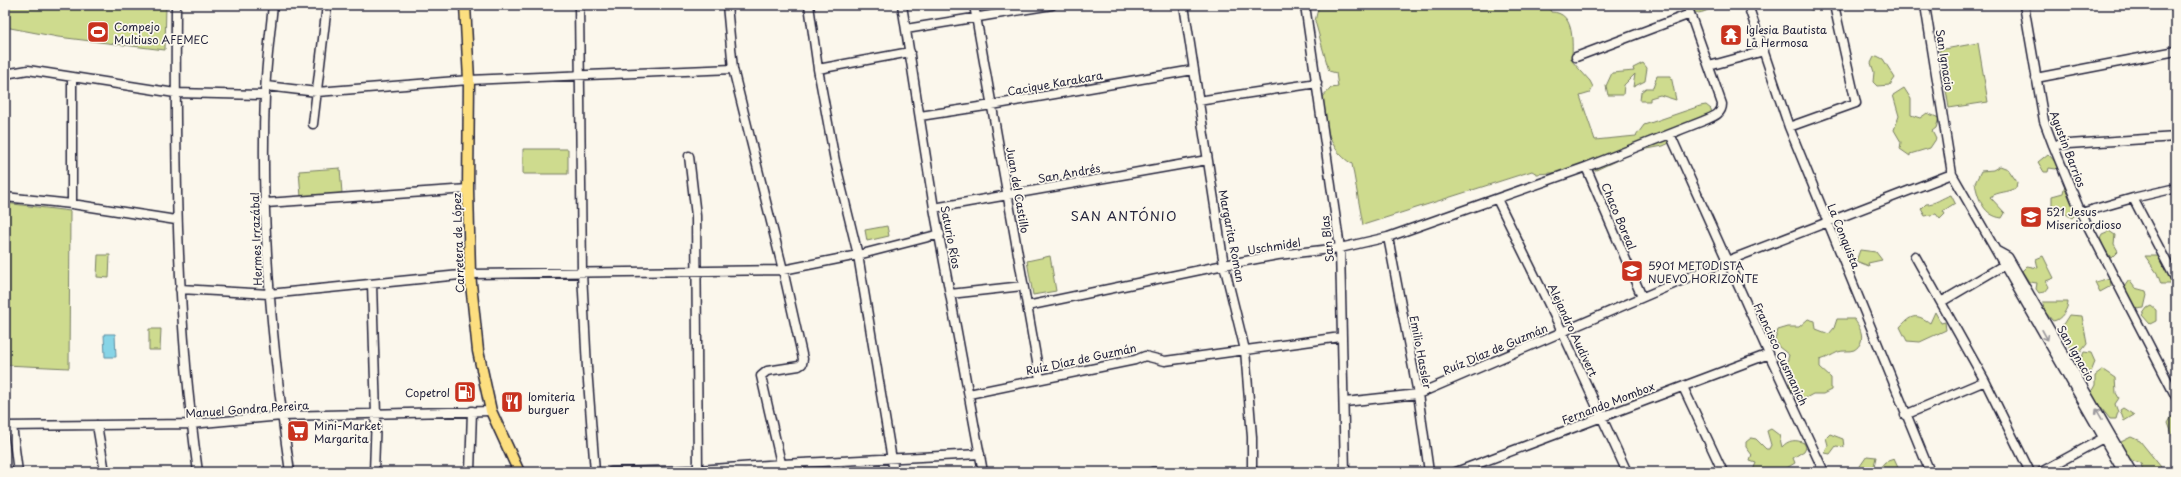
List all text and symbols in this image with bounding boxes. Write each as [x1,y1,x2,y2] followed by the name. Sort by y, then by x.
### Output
[114,18,209,48] place label: Compejo Multiuso AFEMEC
[85,19,111,45] sports icon: Compejo Multiuso AFEMEC
[1746,21,1827,51] place label: Iglesia Bautista La Hermosa
[1718,22,1744,48] temple icon: Iglesia Bautista La Hermosa
[1932,28,1958,92] street label: San Ignacio
[1006,66,1104,100] street label: Cacique Karakara
[2046,108,2090,190] street label: Agustin Barrios
[1002,145,1034,235] street label: Juan del Castillo
[1036,159,1102,187] street label: San Andrés
[1597,180,1641,252] street label: Chaco Boreal
[1215,188,1249,284] street label: Margarita Roman
[246,192,266,286] street label: Hermes Irrazábal
[448,193,468,293] street label: Carretera de López
[1823,201,1865,271] street label: La Conquista
[2046,203,2121,233] place label: 521 Jesus Misericordioso
[937,204,965,270] street label: Saturio Ríos
[2018,204,2044,230] school or university icon: 521 Jesus Misericordioso
[1071,206,1177,225] district label: SAN ANTÓNIO
[1316,215,1338,263] street label: San Blas
[1246,233,1302,259] street label: Uschmidel
[1648,257,1759,287] place label: 5901 METODISTA NUEVO HORIZONTE
[1619,258,1645,284] school or university icon: 5901 METODISTA NUEVO HORIZONTE
[1544,281,1602,380] street label: Alejandro Audivert
[1750,300,1812,408] street label: Francisco Cusmanich
[1406,314,1436,390] street label: Emilio Hassler
[1440,319,1550,379] street label: Ruíz Díaz de Guzmán
[2053,322,2099,384] street label: San Ignacio
[2042,329,2049,341] one-way arrow
[1024,339,1138,379] street label: Ruíz Díaz de Guzmán
[1559,377,1657,429] street label: Fernando Mombox
[452,379,478,405] fuel station icon: Copetrol
[405,384,450,401] place label: Copetrol
[528,388,575,418] place label: lomiteria burguer
[499,389,525,415] restaurant icon: lomiteria burguer
[185,396,309,422] street label: Manuel Gondra Pereira
[2094,408,2102,420] one-way arrow
[314,417,382,447] place label: Mini-Market Margarita
[285,418,311,444] supermarket icon: Mini-Market Margarita

